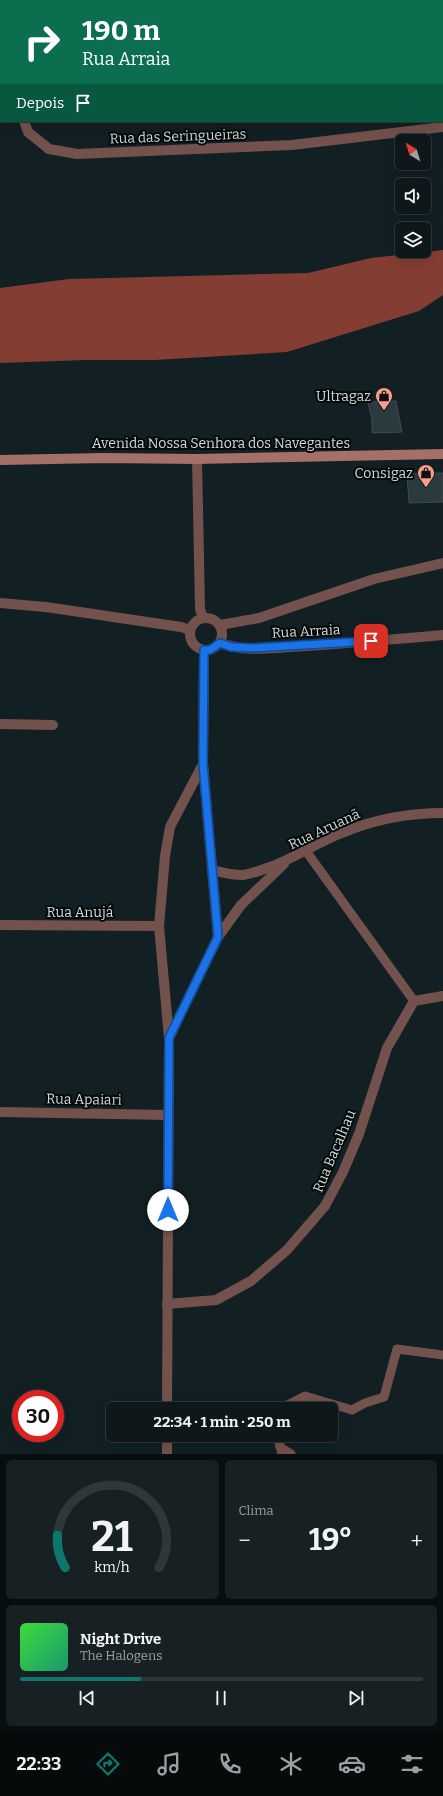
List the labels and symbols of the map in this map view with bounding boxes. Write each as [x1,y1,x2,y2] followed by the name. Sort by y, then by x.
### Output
[109,126,247,147] street label: Rua das Seringueiras
[395,134,431,170] north arrow
[374,386,394,411] shop icon: Ultragaz
[316,388,371,405] place label: Ultragaz
[92,435,350,452] street label: Avenida Nossa Senhora dos Navegantes
[416,463,436,488] shop icon: Consigaz
[355,465,413,482] place label: Consigaz
[271,621,341,642] street label: Rua Arraia
[354,624,388,658] pin
[286,805,363,853] street label: Rua Aruanã
[47,904,114,921] street label: Rua Anujá
[46,1090,122,1109] street label: Rua Apaiari
[309,1107,360,1195] street label: Rua Bacalhau
[147,1189,189,1231] position arrow
[12,1390,64,1442] speed limit sign: 30

